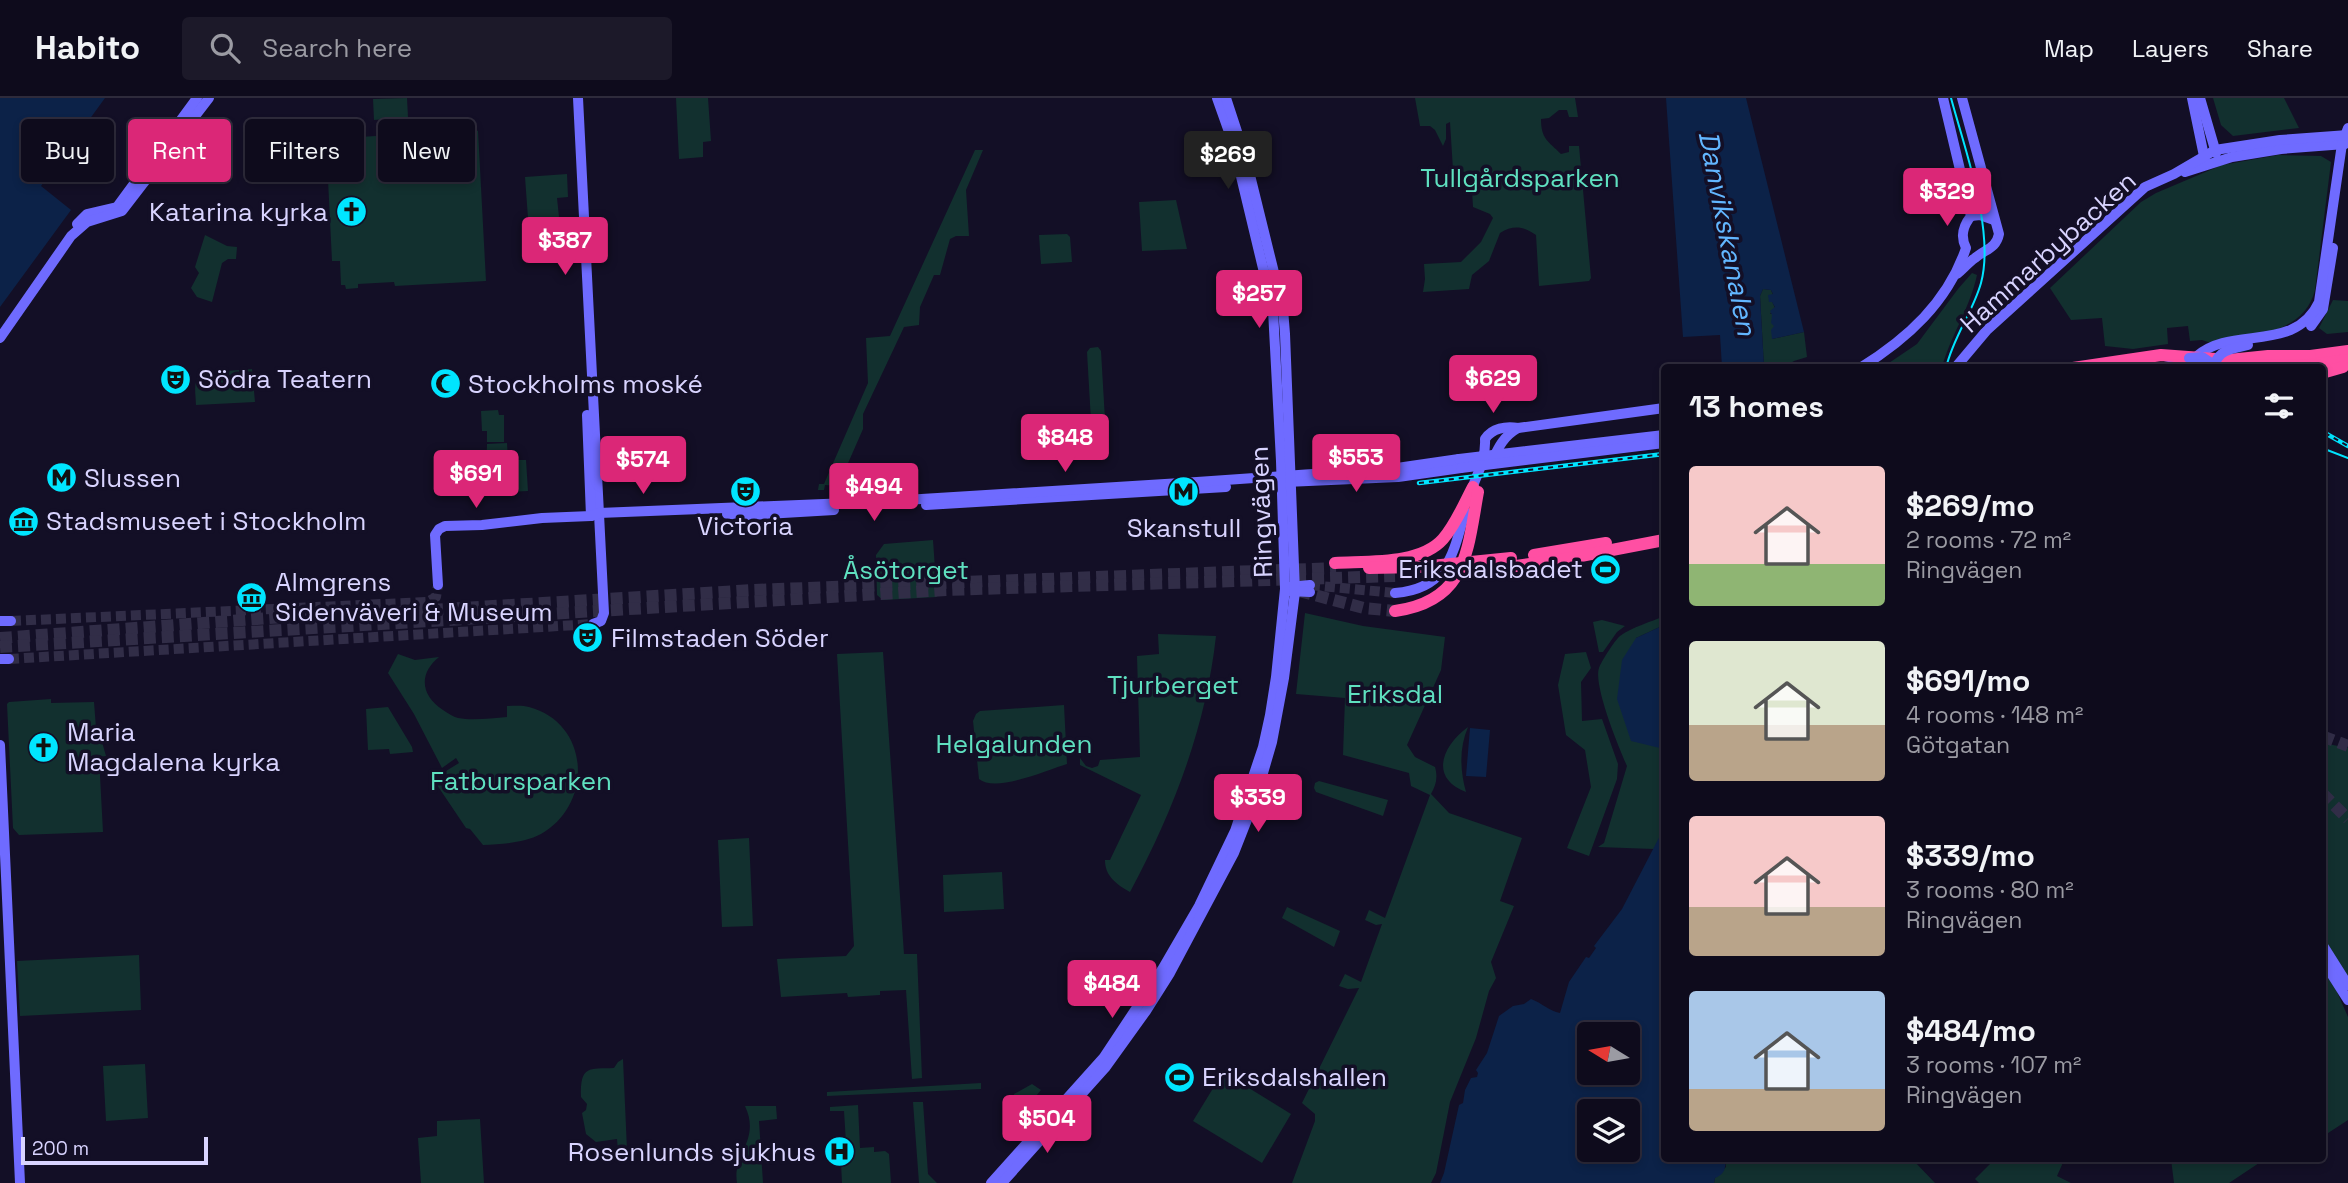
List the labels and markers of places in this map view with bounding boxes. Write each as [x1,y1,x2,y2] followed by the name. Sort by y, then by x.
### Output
[1187,132,1269,191] pin: $269
[1906,169,1988,228] pin: $329
[149,195,328,229] place label: Katarina kyrka
[334,195,368,229] church icon: Katarina kyrka
[524,218,606,277] pin: $387
[1218,271,1300,330] pin: $257
[1452,356,1534,415] pin: $629
[158,362,192,396] theatre icon: Södra Teatern
[198,362,372,396] place label: Södra Teatern
[428,367,462,401] mosque icon: Stockholms moské
[468,367,703,401] place label: Stockholms moské
[1024,414,1106,474] pin: $848
[1315,434,1397,494] pin: $553
[602,436,684,496] pin: $574
[435,450,517,510] pin: $691
[44,461,78,495] metro station icon: Slussen
[84,461,181,495] place label: Slussen
[833,464,915,523] pin: $494
[728,474,762,508] theatre icon: Victoria
[1167,475,1201,509] metro station icon: Skanstull
[6,504,40,538] museum icon: Stadsmuseet i Stockholm
[46,504,366,538] place label: Stadsmuseet i Stockholm
[697,509,793,543] place label: Victoria
[1127,511,1241,545] place label: Skanstull
[1398,552,1583,586] place label: Eriksdalsbadet
[1589,552,1623,586] sports icon: Eriksdalsbadet
[275,565,553,629] place label: Almgrens Sidenväveri & Museum
[235,580,269,614] museum icon: Almgrens Sidenväveri & Museum
[571,621,605,655] theatre icon: Filmstaden Söder
[611,621,829,655] place label: Filmstaden Söder
[67,715,280,779] place label: Maria Magdalena kyrka
[27,730,61,764] church icon: Maria Magdalena kyrka
[1217,774,1299,834] pin: $339
[1071,960,1153,1020] pin: $484
[1162,1060,1196,1094] sports icon: Eriksdalshallen
[1202,1060,1387,1094] place label: Eriksdalshallen
[1006,1096,1088,1155] pin: $504
[568,1135,816,1169] place label: Rosenlunds sjukhus
[822,1135,856,1169] hospital icon: Rosenlunds sjukhus

